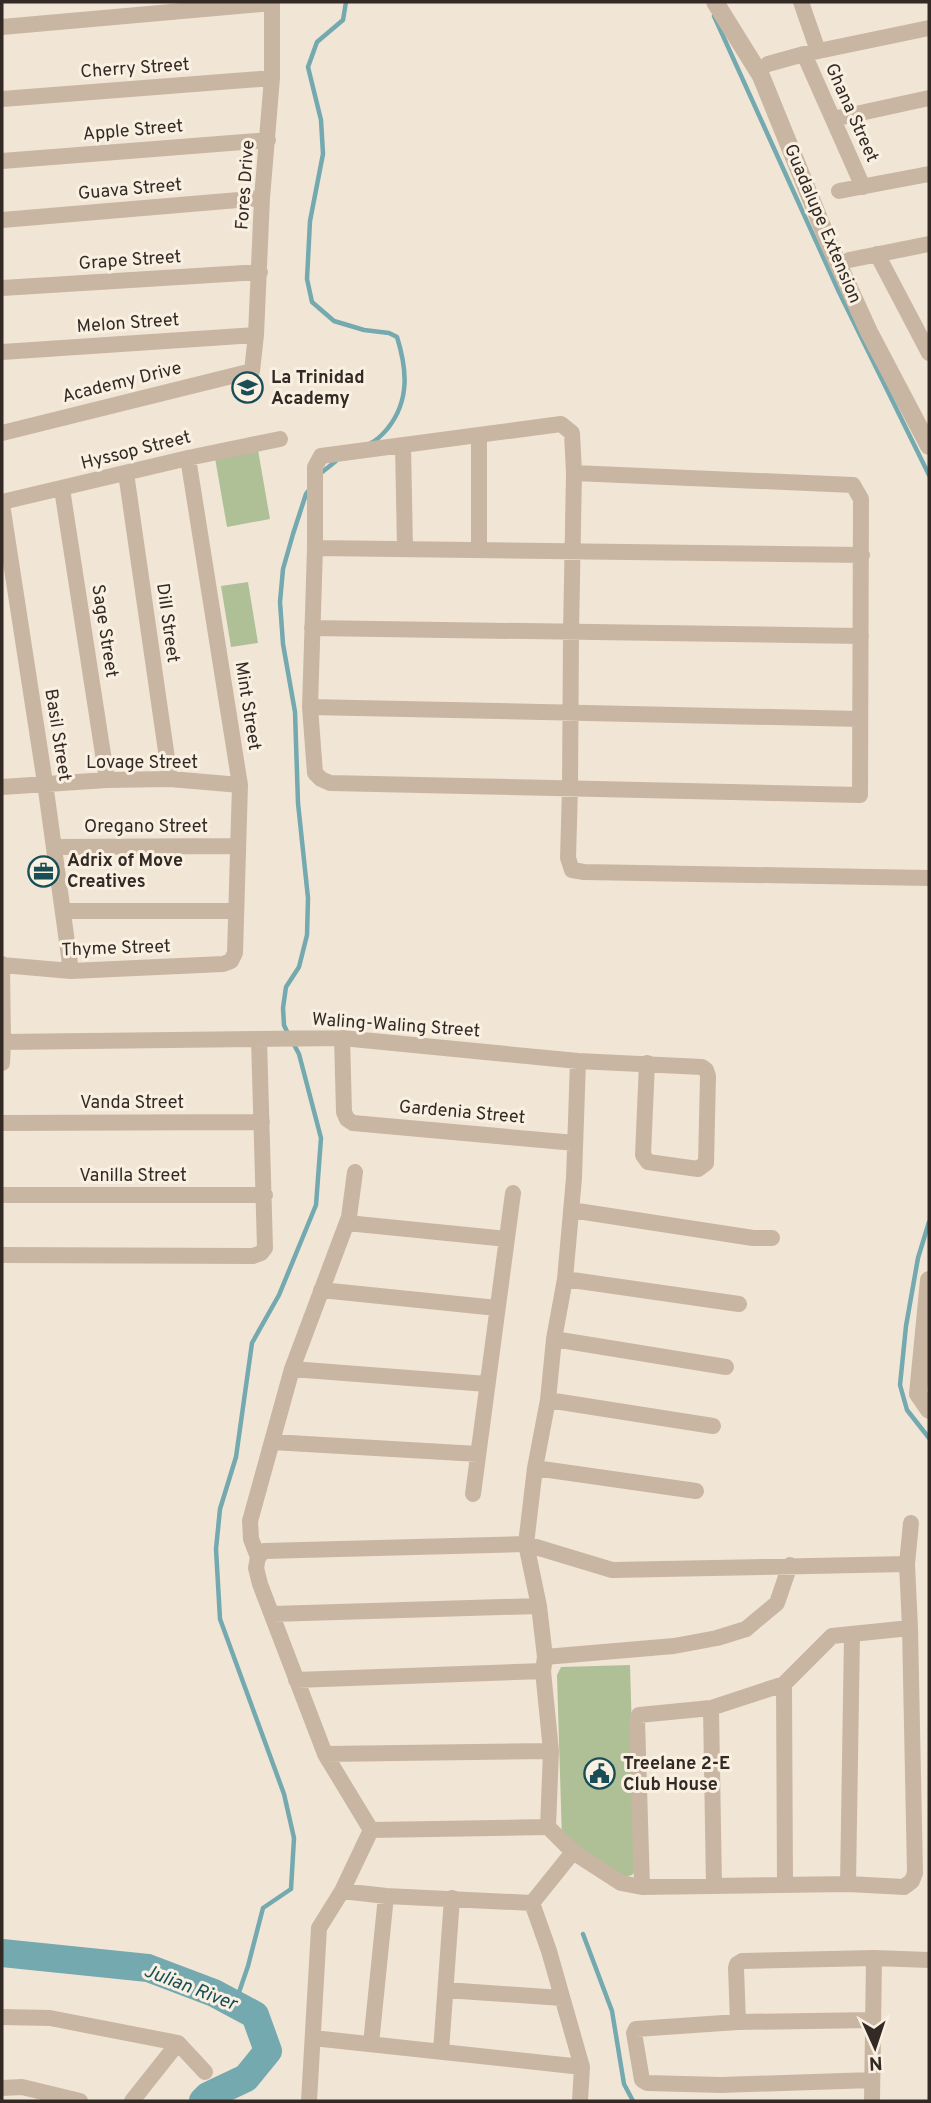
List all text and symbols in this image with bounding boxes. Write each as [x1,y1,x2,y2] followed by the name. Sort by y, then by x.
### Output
[80,54,190,84] street label: Cherry Street
[819,60,883,166] street label: Ghana Street
[82,115,184,147] street label: Apple Street
[231,139,261,231] street label: Fores Drive
[778,141,866,307] street label: Guadalupe Extension
[77,174,183,206] street label: Guava Street
[78,246,182,276] street label: Grape Street
[76,309,180,339] street label: Melon Street
[60,357,184,409] street label: Academy Drive
[271,367,365,411] place label: La Trinidad Academy
[231,371,265,405] school or university icon: La Trinidad Academy
[79,426,193,476] street label: Hyssop Street
[150,582,184,664] street label: Dill Street
[85,583,123,679] street label: Sage Street
[229,660,265,752] street label: Mint Street
[38,687,76,783] street label: Basil Street
[86,752,198,775] street label: Lovage Street
[84,816,208,839] street label: Oregano Street
[67,850,183,894] place label: Adrix of Move Creatives
[27,854,61,888] office icon: Adrix of Move Creatives
[61,936,171,962] street label: Thyme Street
[311,1009,481,1043] street label: Waling-Waling Street
[80,1092,184,1115] street label: Vanda Street
[398,1096,526,1130] street label: Gardenia Street
[79,1165,187,1188] street label: Vanilla Street
[623,1753,730,1797] place label: Treelane 2-E Club House
[583,1757,617,1791] public building icon: Treelane 2-E Club House
[140,1959,241,2017] water label: Julian River
[840,2012,910,2082] north arrow
[868,2050,883,2074] text: N

